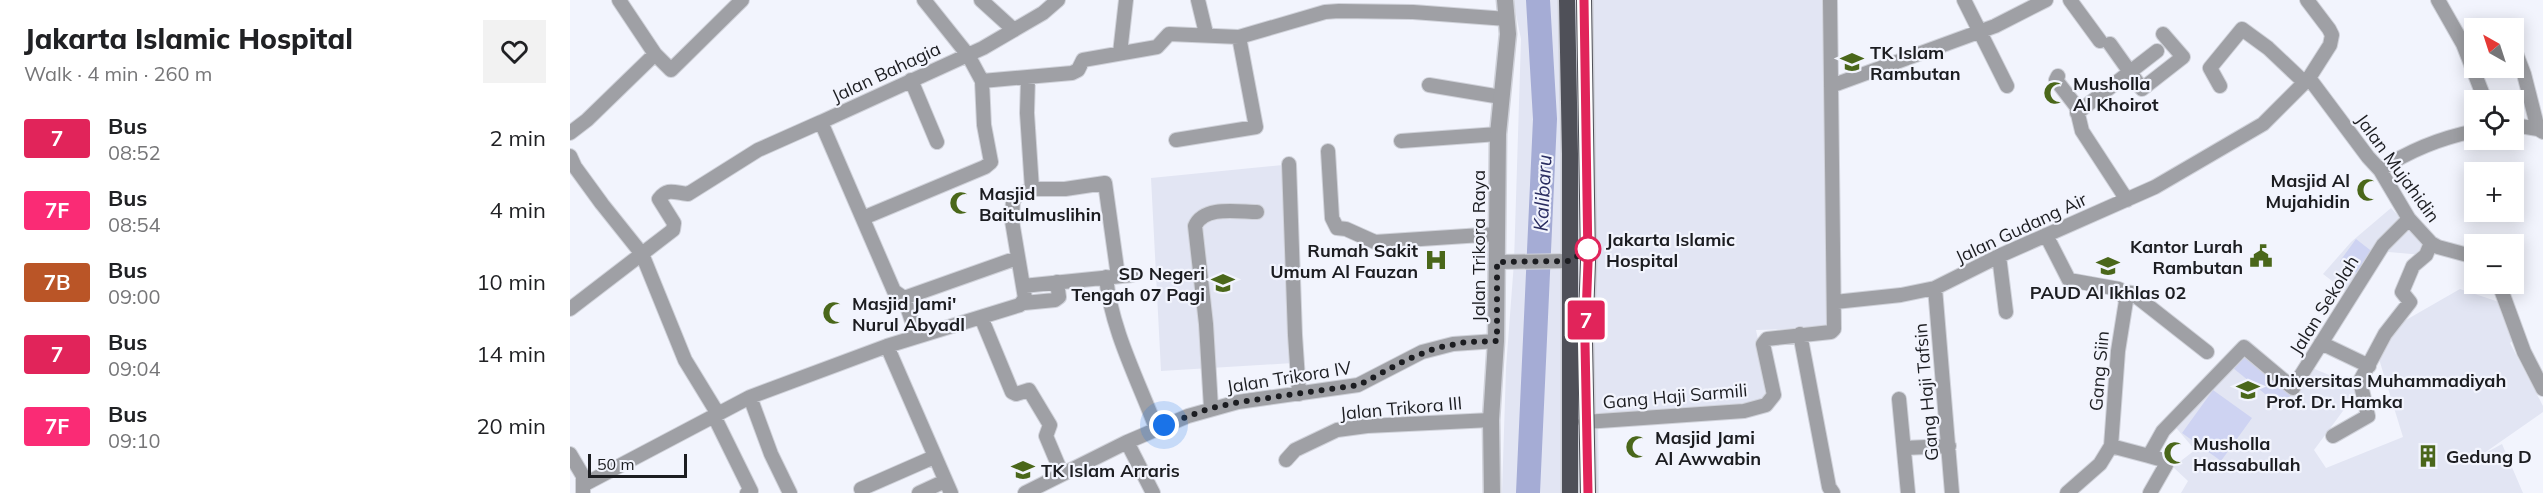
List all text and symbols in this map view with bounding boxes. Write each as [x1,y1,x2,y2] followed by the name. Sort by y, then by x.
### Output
[2464,18,2524,78] north arrow
[2464,18,2524,294] map controls
[483,20,546,83] button: heart
[24,21,353,56] text: Jakarta Islamic Hospital
[828,37,944,107] street label: Jalan Bahagia
[1870,41,1961,85] place label: TK Islam Rambutan
[1839,49,1865,75] school or university icon: TK Islam Rambutan
[24,61,212,86] text: Walk · 4 min · 260 m
[2073,72,2159,116] place label: Musholla Al Khoirot
[2042,80,2068,106] mosque icon: Musholla Al Khoirot
[2464,90,2524,150] button: locate
[2351,109,2445,227] street label: Jalan Mujahidin
[108,112,147,140] text: Bus
[490,124,546,152] text: 2 min
[51,125,63,151] text: 7
[108,140,161,165] text: 08:52
[1528,154,1556,232] water label: Kalibaru
[2464,162,2524,222] button: +
[2265,169,2350,213] place label: Masjid Al Mujahidin
[1467,170,1490,322] street label: Jalan Trikora Raya
[2355,177,2381,203] mosque icon: Masjid Al Mujahidin
[979,182,1101,226] place label: Masjid Baitulmuslihin
[108,184,147,212] text: Bus
[1952,187,2091,269] street label: Jalan Gudang Air
[948,190,974,216] mosque icon: Masjid Baitulmuslihin
[490,196,546,224] text: 4 min
[45,197,69,223] text: 7F
[108,212,161,237] text: 08:54
[1606,228,1735,272] place label: Jakarta Islamic Hospital
[2464,234,2524,294] button: −
[2130,235,2243,279] place label: Kantor Lurah Rambutan
[1575,236,1601,262] marker: Jakarta Islamic Hospital
[1270,239,1418,283] place label: Rumah Sakit Umum Al Fauzan
[2248,243,2274,269] public building icon: Kantor Lurah Rambutan
[1423,247,1449,273] hospital icon: Rumah Sakit Umum Al Fauzan
[2284,251,2364,359] street label: Jalan Sekolah
[2095,253,2121,279] school or university icon: PAUD Al Ikhlas 02
[108,256,147,284] text: Bus
[1071,262,1205,306] place label: SD Negeri Tengah 07 Pagi
[476,268,546,296] text: 10 min
[43,269,71,295] text: 7B
[1210,270,1236,296] school or university icon: SD Negeri Tengah 07 Pagi
[2030,281,2186,304] place label: PAUD Al Ikhlas 02
[108,284,161,309] text: 09:00
[852,292,965,336] place label: Masjid Jami' Nurul Abyadl
[821,300,847,326] mosque icon: Masjid Jami' Nurul Abyadl
[1566,300,1606,340] line badge: 7
[1580,307,1592,333] text: 7
[1909,322,1943,462] street label: Gang Haji Tafsin
[108,328,147,356] text: Bus
[2084,330,2114,412] street label: Gang Siin
[476,340,546,368] text: 14 min
[51,341,63,367] text: 7
[108,356,161,381] text: 09:04
[1225,356,1353,398] street label: Jalan Trikora IV
[2266,369,2506,413] place label: Universitas Muhammadiyah Prof. Dr. Hamka
[2235,377,2261,403] school or university icon: Universitas Muhammadiyah Prof. Dr. Hamka
[1602,378,1748,414] street label: Gang Haji Sarmili
[1339,391,1463,425] street label: Jalan Trikora III
[108,400,147,428] text: Bus
[1149,410,1179,440] your location
[476,412,546,440] text: 20 min
[45,413,69,439] text: 7F
[1655,426,1761,470] place label: Masjid Jami Al Awwabin
[108,428,161,453] text: 09:10
[2193,432,2301,476] place label: Musholla Hassabullah
[1624,434,1650,460] mosque icon: Masjid Jami Al Awwabin
[2162,440,2188,466] mosque icon: Musholla Hassabullah
[2415,443,2441,469] building icon: Gedung D
[2446,445,2532,468] place label: Gedung D
[588,451,687,478] scale bar
[597,454,634,474] text: 50 m
[1010,457,1036,483] school or university icon: TK Islam Arraris
[1041,459,1180,482] place label: TK Islam Arraris

